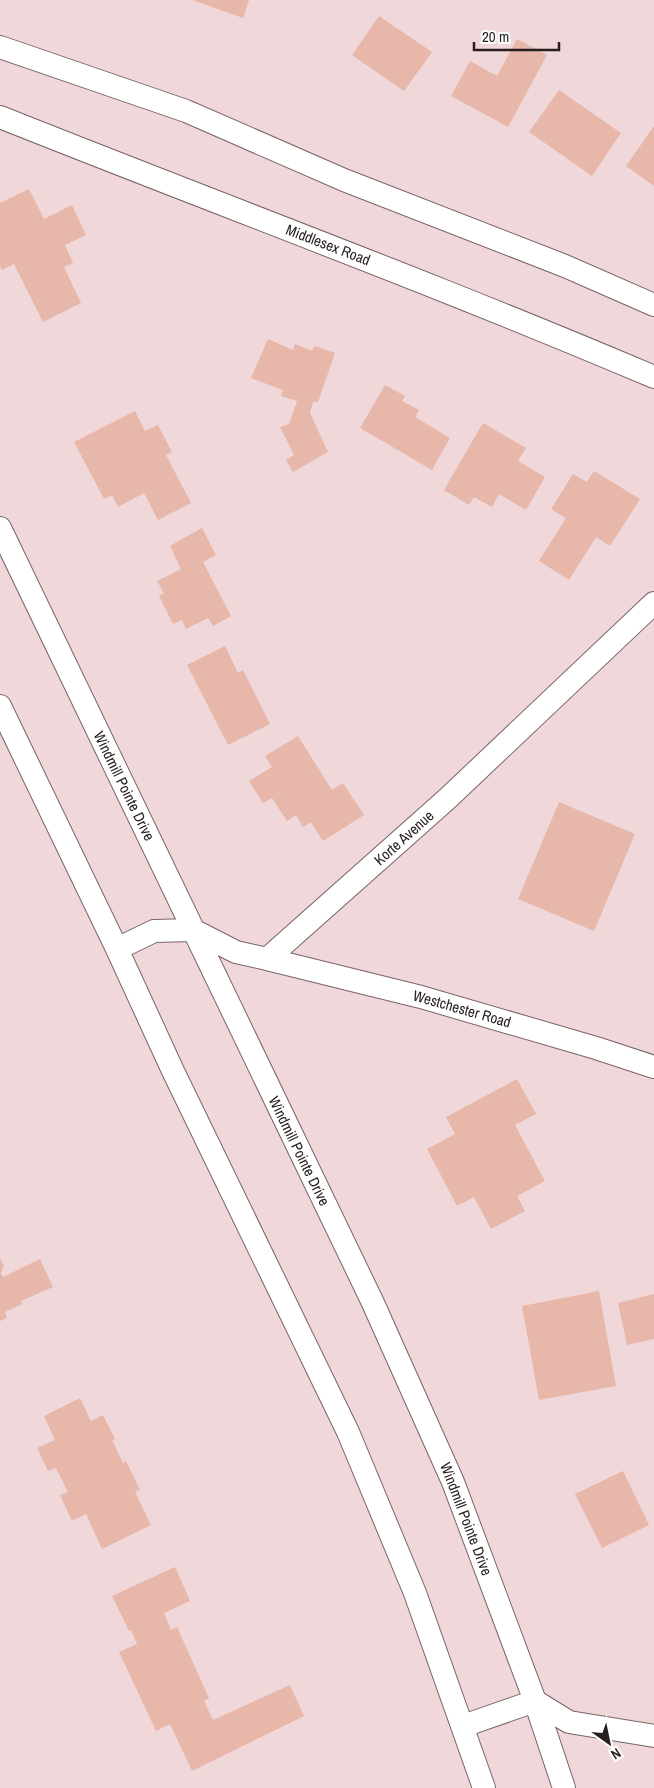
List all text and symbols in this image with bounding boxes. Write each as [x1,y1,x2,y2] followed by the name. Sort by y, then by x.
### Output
[474,20,559,52] scale bar
[482,26,509,47] text: 20 m
[283,219,373,270] street label: Middlesex Road
[89,727,160,844] street label: Windmill Pointe Drive
[369,805,438,870] street label: Korte Avenue
[411,985,514,1033] street label: Westchester Road
[264,1092,335,1209] street label: Windmill Pointe Drive
[435,1459,498,1579] street label: Windmill Pointe Drive
[584,1718,634,1768] north arrow
[608,1744,624,1764] text: N

